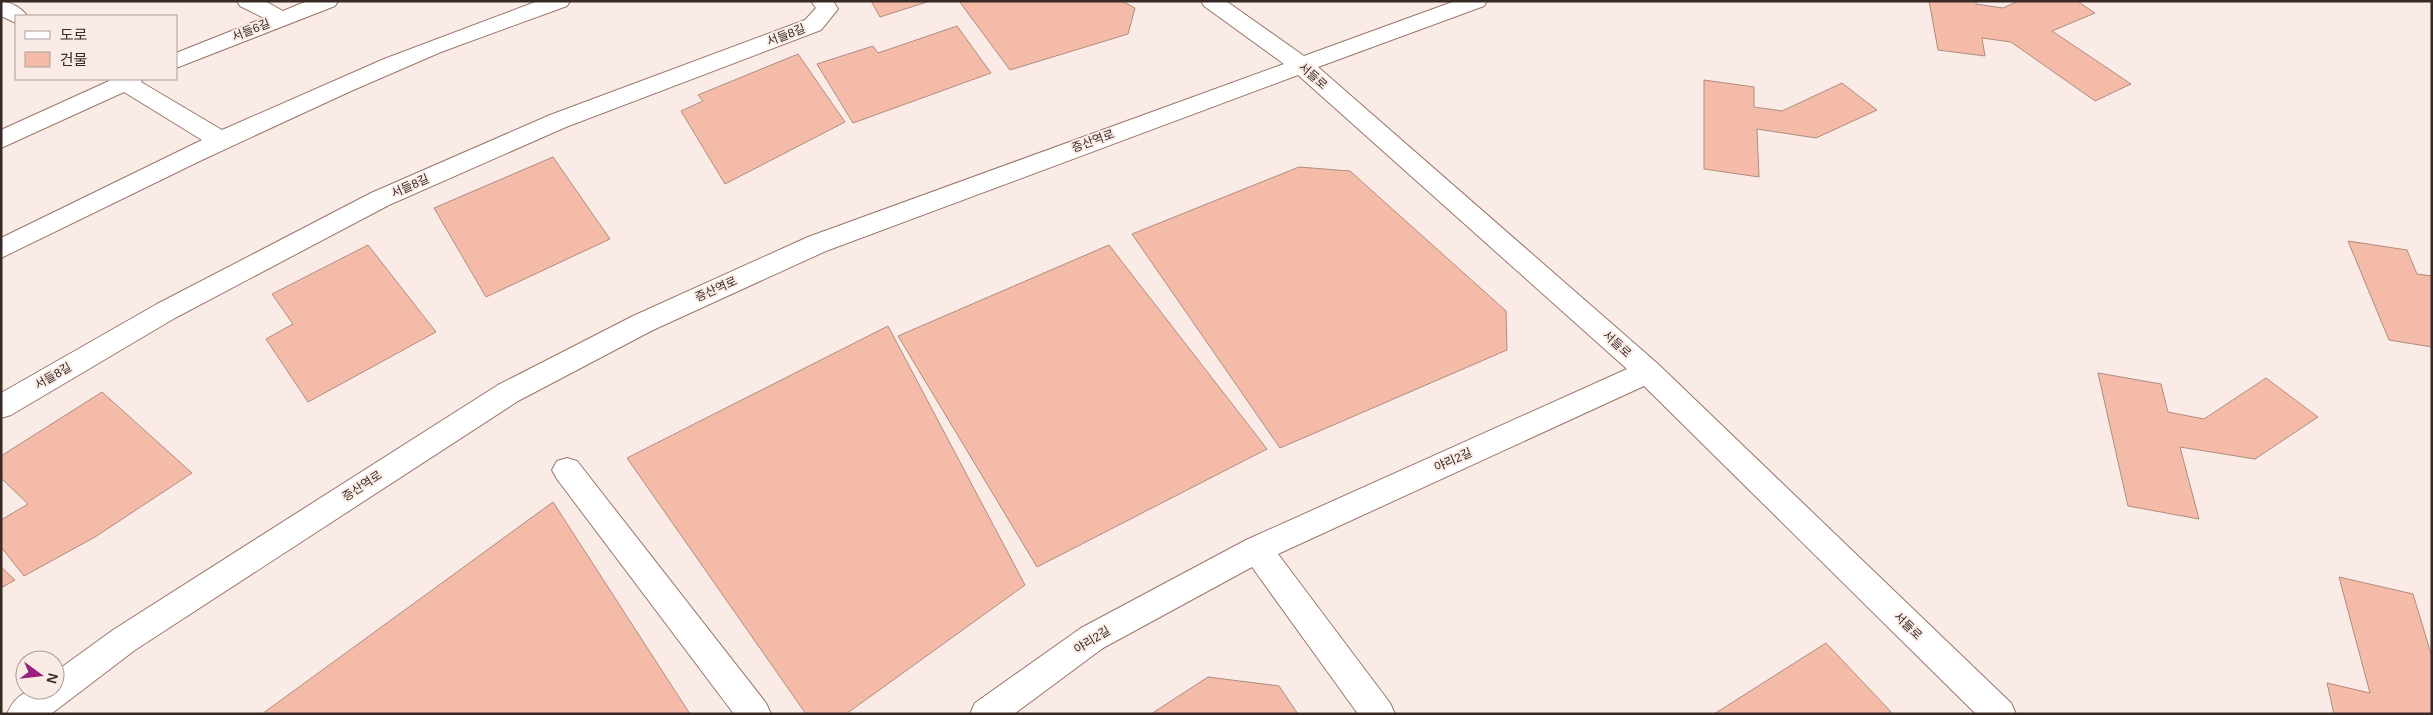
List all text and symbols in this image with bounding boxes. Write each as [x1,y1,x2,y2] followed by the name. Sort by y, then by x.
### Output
[15,15,178,80] legend
[230,16,272,44] street label: 서들6길
[765,21,807,49] street label: 서들8길
[60,26,88,43] text: 도로
[60,51,88,68] text: 건물
[1296,60,1330,92] street label: 서들로
[1070,127,1116,155] street label: 증산역로
[389,172,431,200] street label: 서들8길
[693,274,739,304] street label: 증산역로
[1600,328,1634,360] street label: 서들로
[32,360,74,392] street label: 서들8길
[1432,446,1474,474] street label: 야리2길
[340,468,384,504] street label: 증산역로
[1891,609,1925,643] street label: 서들로
[1071,624,1113,656] street label: 야리2길
[15,650,65,700] north arrow
[44,671,62,685] text: N

